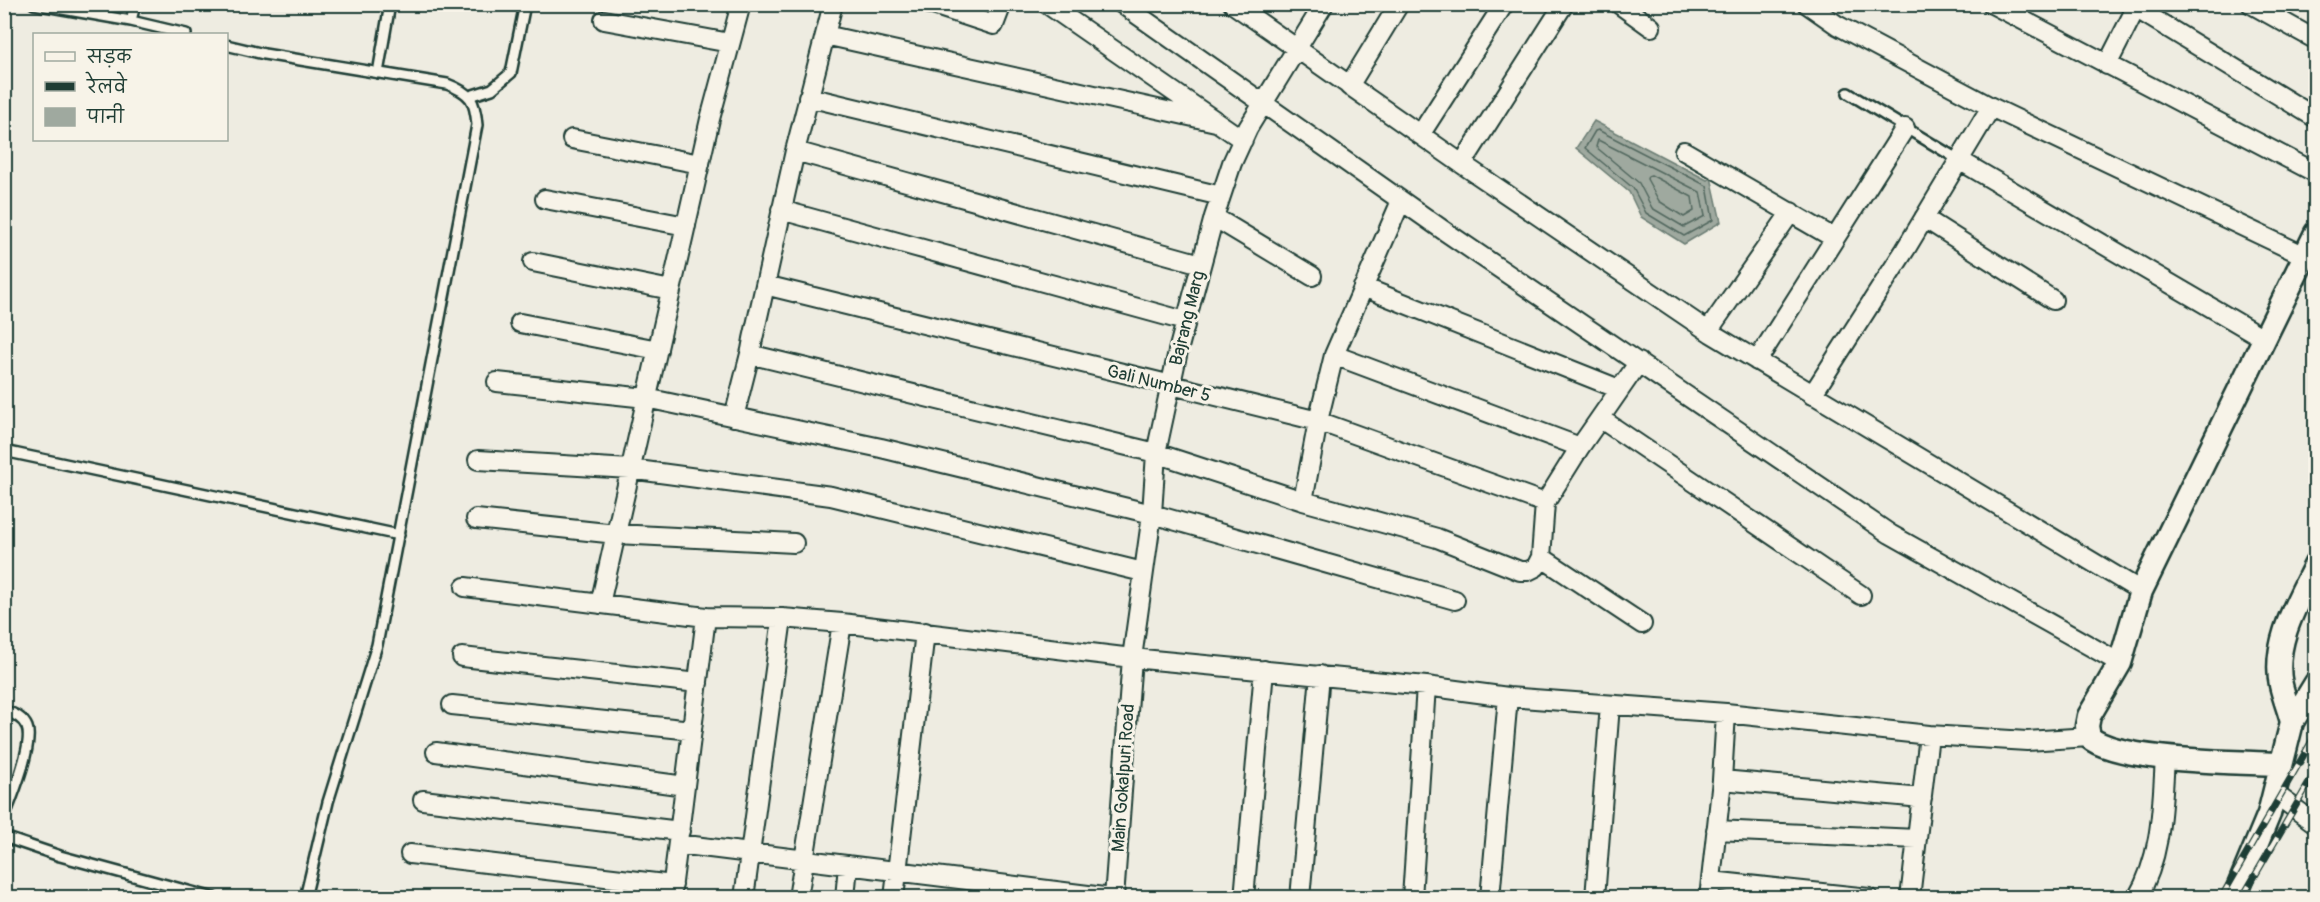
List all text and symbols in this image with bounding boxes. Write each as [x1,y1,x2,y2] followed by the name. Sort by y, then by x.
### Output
[33,33,228,141] legend
[86,46,132,69] text: सड़क
[85,71,128,99] text: रेलवे
[86,103,125,129] text: पानी
[1165,268,1210,368] street label: Bajrang Marg
[1105,359,1213,407] street label: Gali Number 5
[1107,703,1140,853] street label: Main Gokalpuri Road

